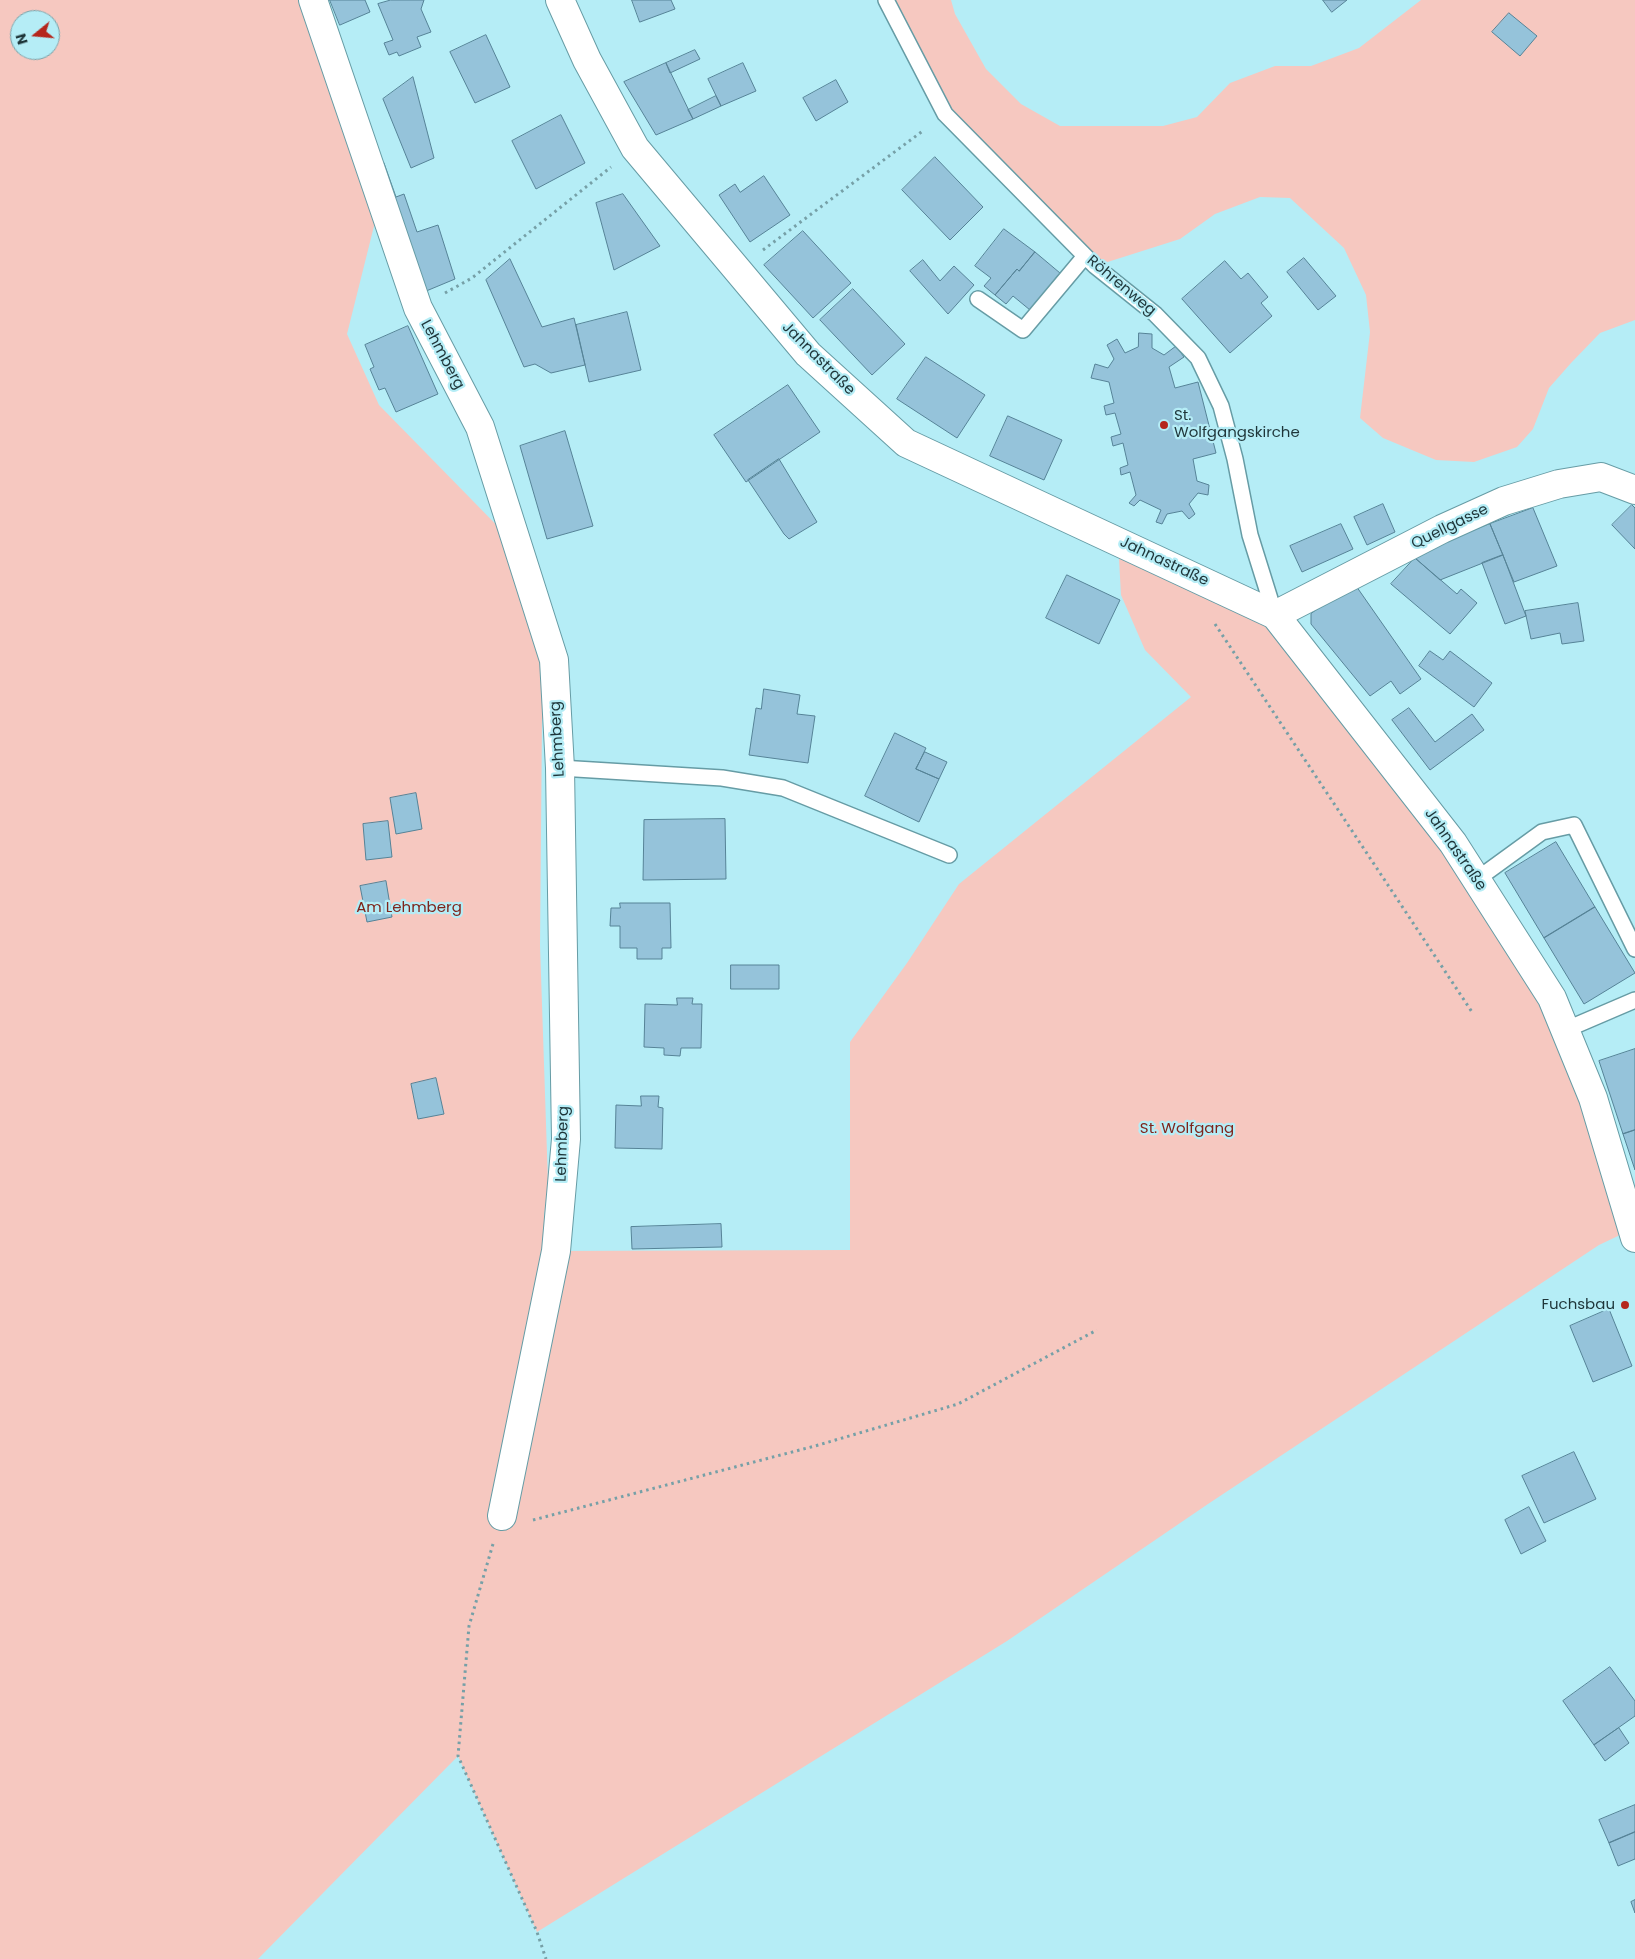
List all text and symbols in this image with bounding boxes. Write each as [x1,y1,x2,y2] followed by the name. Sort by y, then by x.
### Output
[10,10,60,60] north arrow
[11,31,33,47] text: N
[1083,252,1159,320] street label: Röhrenweg
[416,317,468,393] street label: Lehmberg
[778,319,858,399] street label: Jahnastraße
[1174,407,1300,442] place label: St. Wolfgangskirche
[1158,419,1170,431] marker: St. Wolfgangskirche
[1409,501,1491,553] street label: Quellgasse
[1117,534,1211,590] street label: Jahnastraße
[547,701,569,777] street label: Lehmberg
[1420,806,1490,894] street label: Jahnastraße
[356,899,462,917] park label: Am Lehmberg
[553,1106,573,1182] street label: Lehmberg
[1140,1120,1234,1138] park label: St. Wolfgang
[1541,1296,1615,1314] place label: Fuchsbau
[1619,1299,1631,1311] marker: Fuchsbau

